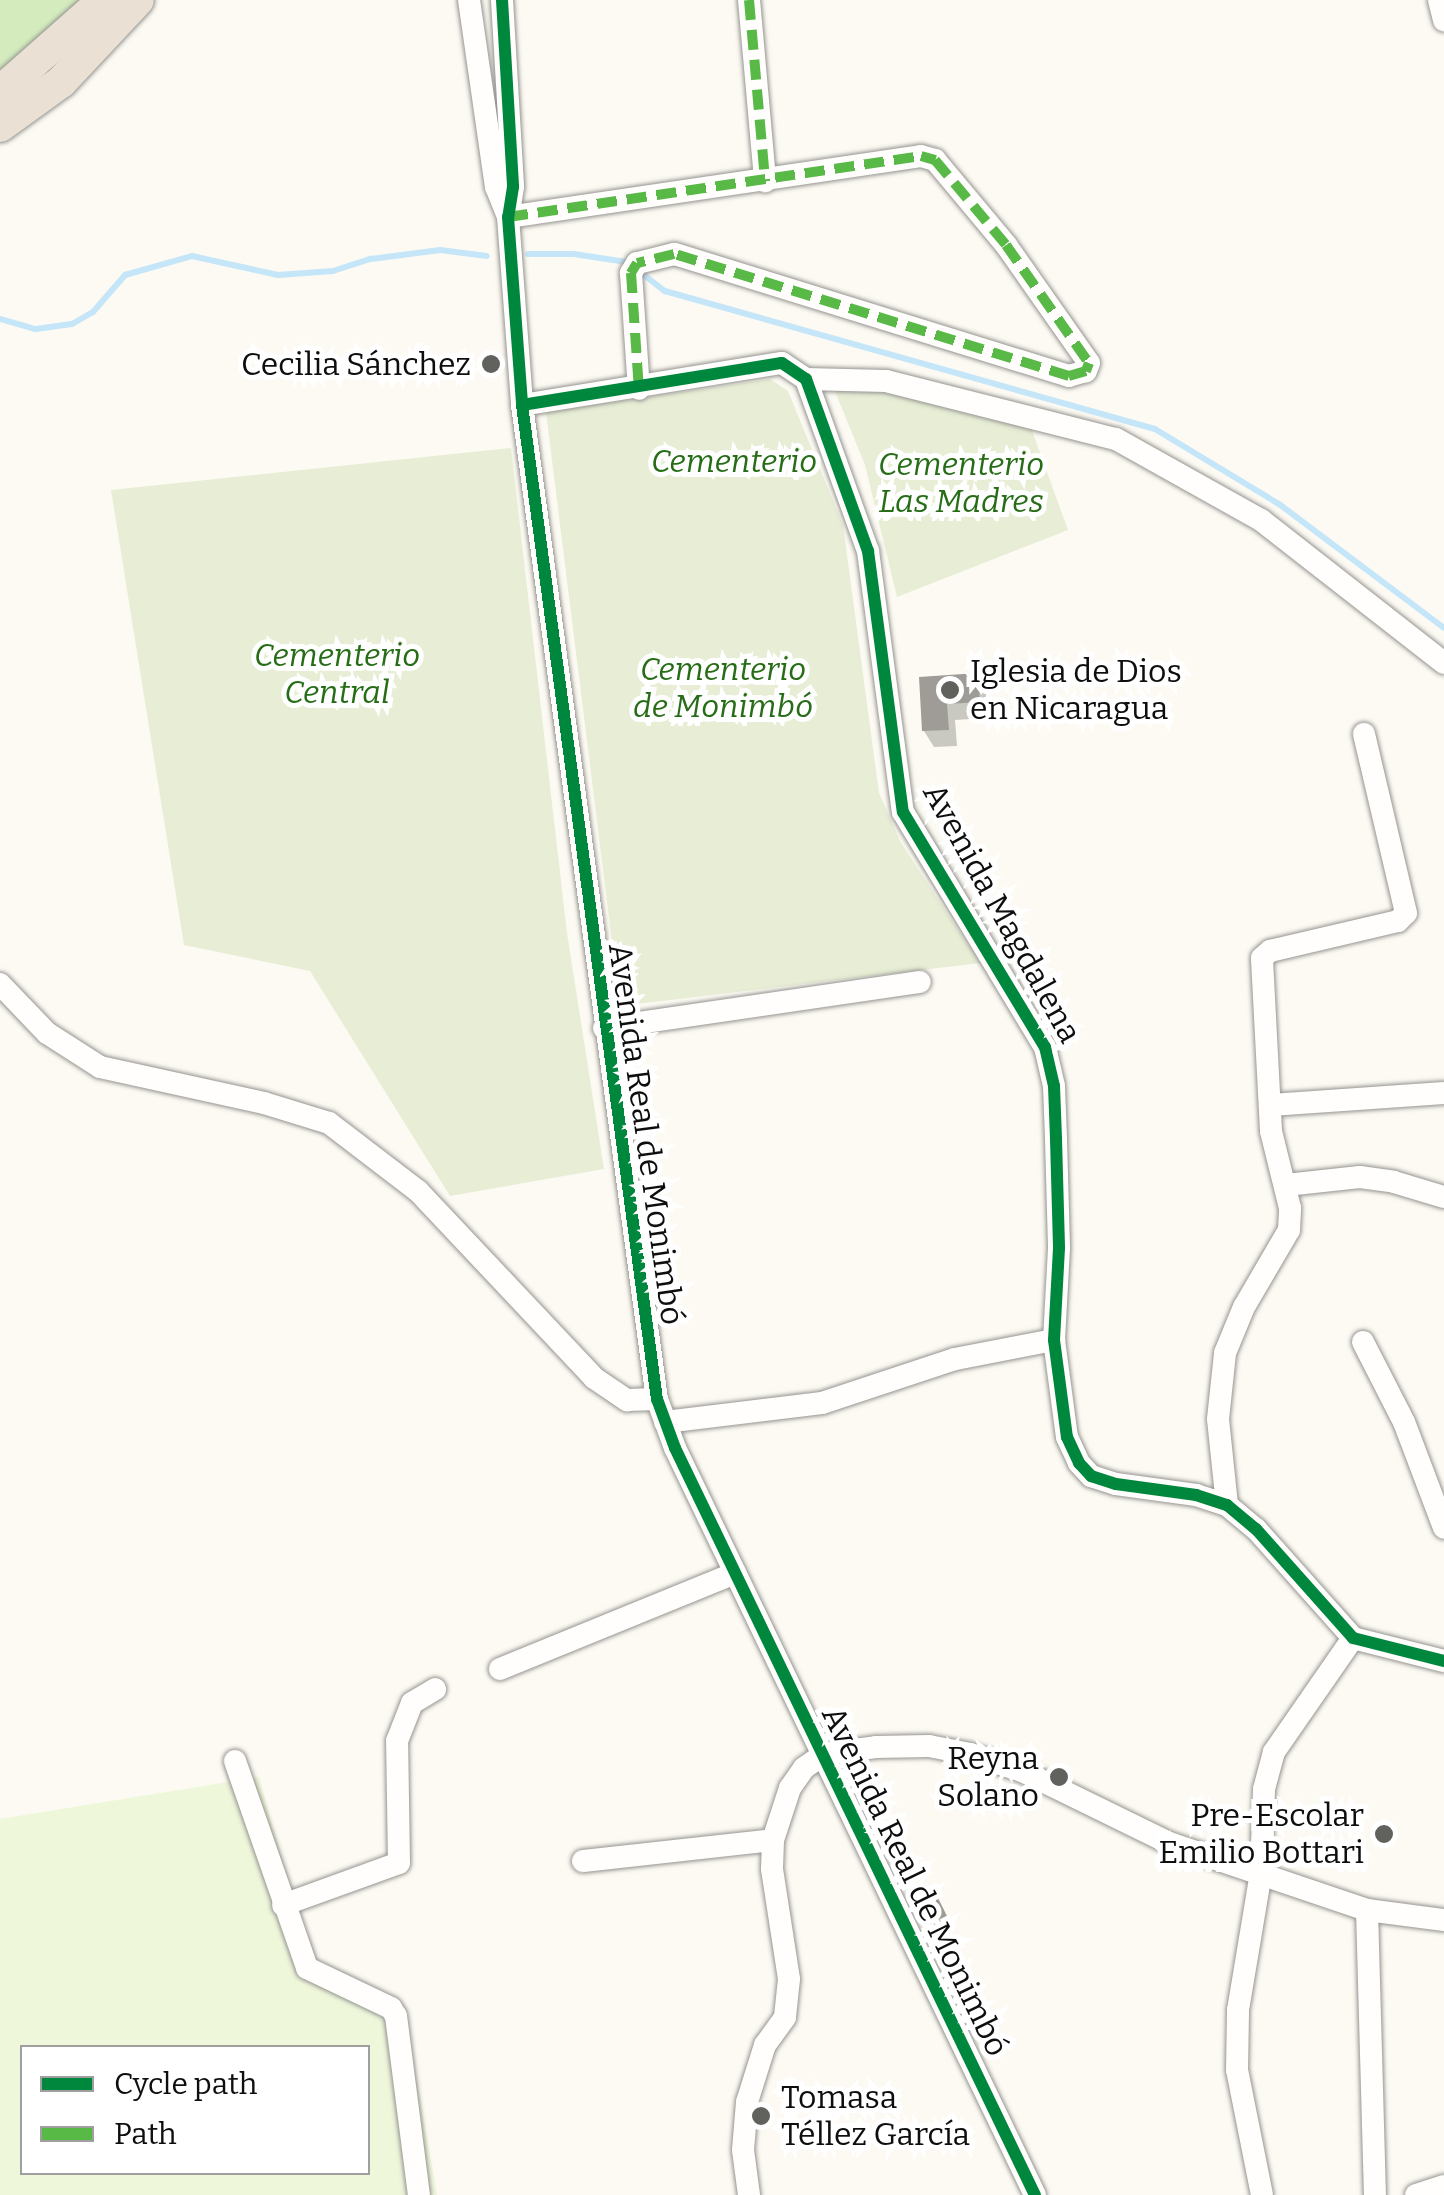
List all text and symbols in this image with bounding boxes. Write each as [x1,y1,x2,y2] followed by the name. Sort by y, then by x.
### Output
[241,345,471,383] place label: Cecilia Sánchez
[480,353,502,375] marker: Cecilia Sánchez
[651,442,817,480] park label: Cementerio
[878,446,1044,521] park label: Cementerio Las Madres
[254,637,420,712] park label: Cementerio Central
[633,651,813,726] park label: Cementerio de Monimbó
[970,653,1182,728] place label: Iglesia de Dios en Nicaragua
[939,679,961,701] marker: Iglesia de Dios en Nicaragua
[915,777,1089,1049] street label: Avenida Magdalena
[600,941,692,1327] street label: Avenida Real de Monimbó
[813,1700,1017,2062] street label: Avenida Real de Monimbó
[937,1740,1039,1815] place label: Reyna Solano
[1048,1766,1070,1788] marker: Reyna Solano
[1159,1797,1364,1872] place label: Pre-Escolar Emilio Bottari
[1373,1823,1395,1845] marker: Pre-Escolar Emilio Bottari
[20,2045,370,2175] legend
[114,2066,257,2102] text: Cycle path
[781,2079,970,2154] place label: Tomasa Téllez García
[750,2105,772,2127] marker: Tomasa Téllez García
[114,2116,177,2152] text: Path

